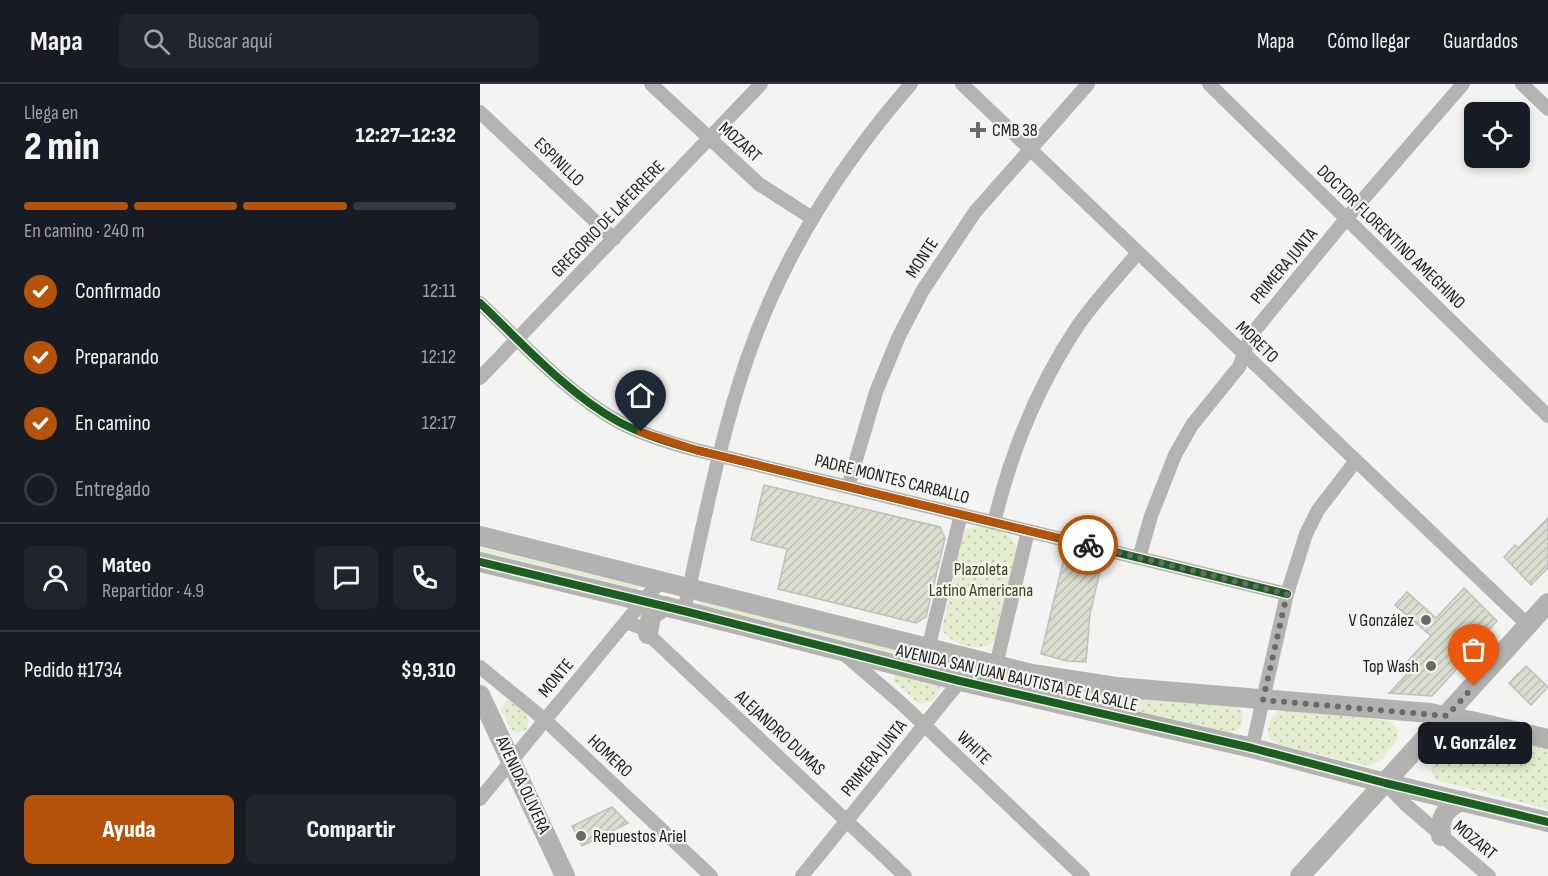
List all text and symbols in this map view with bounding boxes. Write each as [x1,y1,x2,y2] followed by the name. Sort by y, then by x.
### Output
[119,14,539,68] search box
[30,25,83,58] text: Mapa
[140,25,173,58] icon: search
[188,28,272,55] text: Buscar aquí
[1257,29,1294,54] text: Mapa
[1327,29,1410,54] text: Cómo llegar
[1443,29,1518,54] text: Guardados
[24,101,78,125] text: Llega en
[1464,102,1530,168] map controls
[1464,102,1530,168] button: locate
[714,117,766,167] street label: MOZART
[992,120,1038,141] place label: CMB 38
[969,121,987,139] marker: CMB 38
[356,122,456,149] text: 12:27–12:32
[24,124,100,171] text: 2 min
[530,133,588,191] street label: ESPINILLO
[547,156,669,282] street label: GREGORIO DE LAFERRERE
[1313,161,1469,313] street label: DOCTOR FLORENTINO AMEGHINO
[24,219,145,243] text: En camino · 240 m
[1246,224,1322,308] street label: PRIMERA JUNTA
[901,234,943,282] street label: MONTE
[24,275,57,308] icon: check
[75,278,161,305] text: Confirmado
[423,279,456,303] text: 12:11
[1231,317,1283,367] street label: MORETO
[24,341,57,374] icon: check
[75,344,159,371] text: Preparando
[421,345,456,369] text: 12:12
[615,370,666,432] pin
[624,379,657,412] icon: home
[24,407,57,440] icon: check
[75,410,151,437] text: En camino
[422,411,456,435] text: 12:17
[812,450,972,508] street label: PADRE MONTES CARBALLO
[75,476,150,503] text: Entregado
[1058,515,1118,575] courier
[1072,529,1105,562] icon: bike
[24,546,87,609] button: person
[315,546,378,609] button: chat
[393,546,456,609] button: phone
[102,552,151,579] text: Mateo
[929,559,1033,601] park label: Plazoleta Latino Americana
[102,579,204,603] text: Repartidor · 4.9
[1348,610,1415,631] place label: V González
[1419,613,1433,627] marker: V González
[1448,624,1499,686] pin
[1457,633,1490,666] icon: bag
[893,640,1140,716] street label: AVENIDA SAN JUAN BAUTISTA DE LA SALLE
[534,655,578,701] street label: MONTE
[1363,656,1419,677] place label: Top Wash
[24,657,122,684] text: Pedido #1734
[401,657,456,684] text: $9,310
[1424,659,1438,673] marker: Top Wash
[730,685,829,780] street label: ALEJANDRO DUMAS
[837,715,911,801] street label: PRIMERA JUNTA
[1417,722,1531,764] callout: V. González
[953,727,995,769] street label: WHITE
[583,730,637,782] street label: HOMERO
[1434,731,1516,755] text: V. González
[491,732,555,837] street label: AVENIDA OLIVERA
[24,795,234,864] button: Ayuda
[246,795,456,864] button: Compartir
[1449,816,1501,864] street label: MOZART
[593,826,686,847] place label: Repuestos Ariel
[574,829,588,843] marker: Repuestos Ariel

